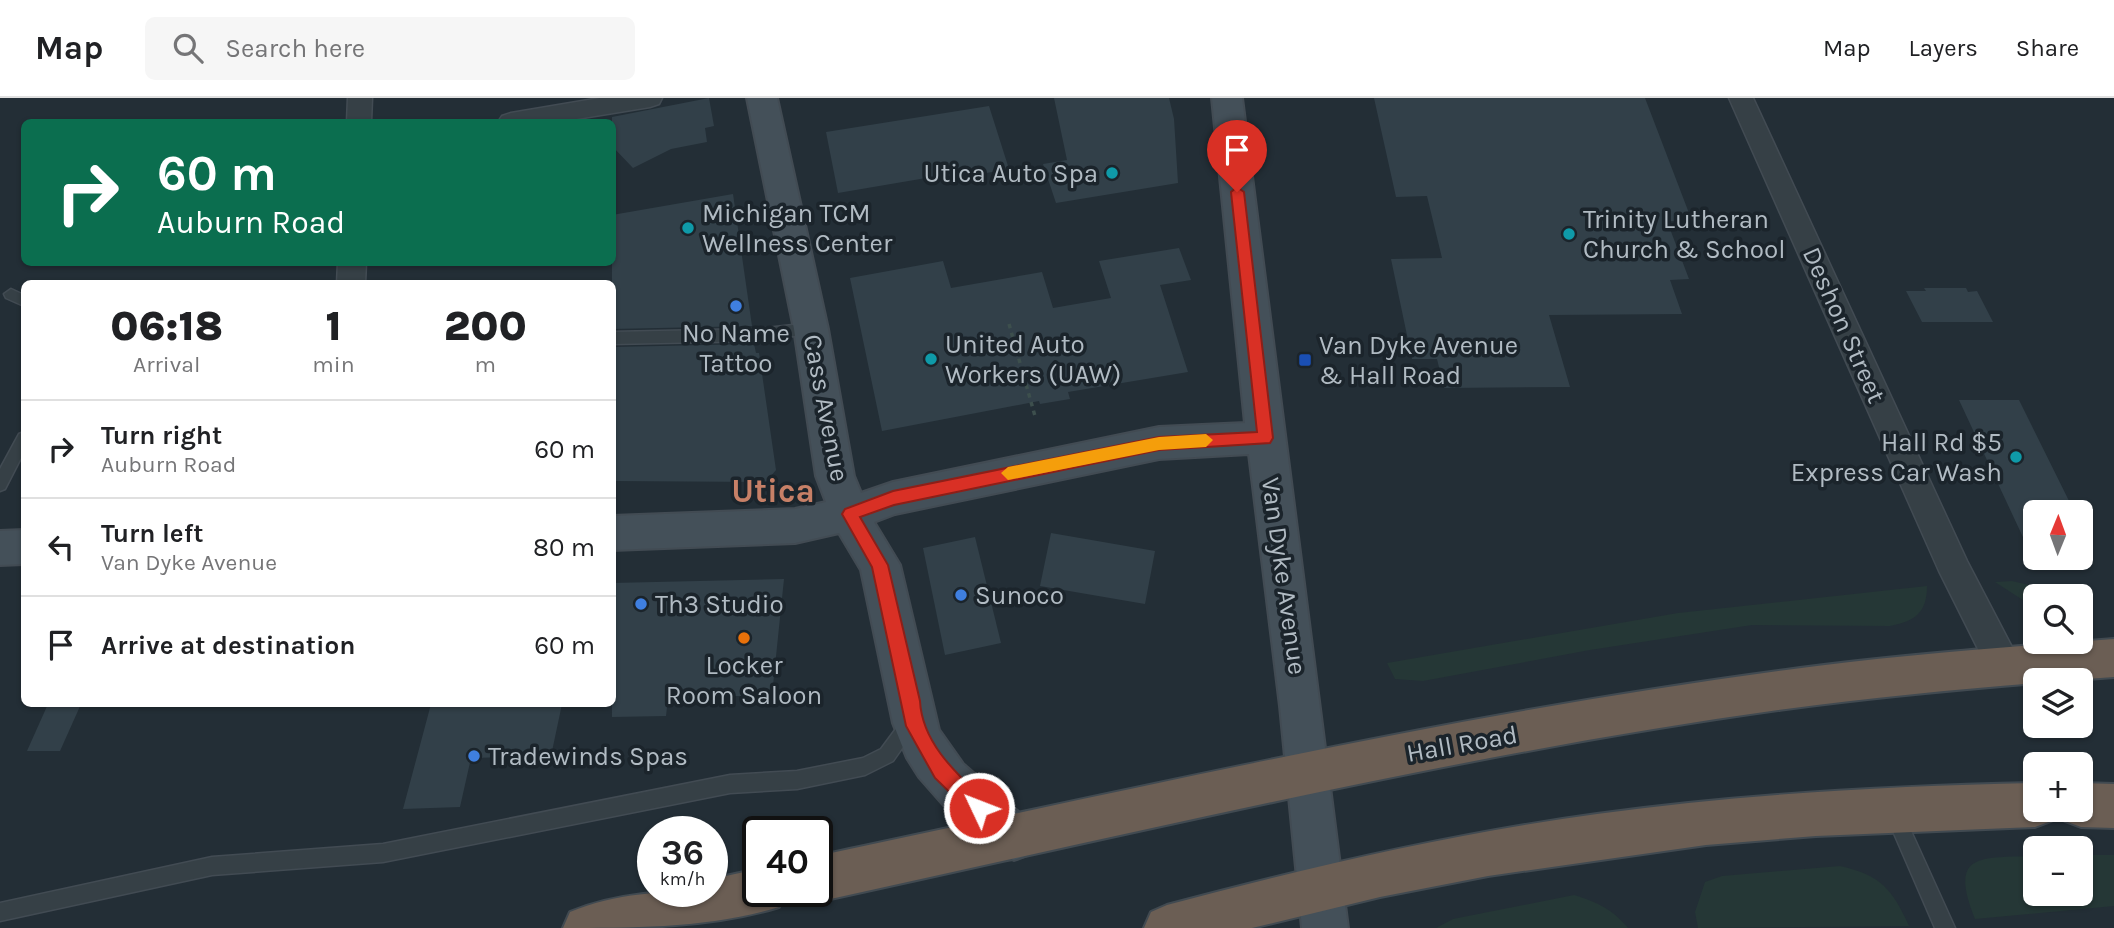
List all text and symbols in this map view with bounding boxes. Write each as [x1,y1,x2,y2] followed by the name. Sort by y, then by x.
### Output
[145,17,635,80] search box
[35,29,103,67] text: Map
[169,29,207,67] icon: search
[225,33,365,64] text: Search here
[1823,34,1871,62] text: Map
[1909,34,1978,62] text: Layers
[2016,34,2079,62] text: Share
[1207,120,1267,192] pin
[1218,131,1256,169] icon: arrive
[157,145,277,202] text: 60 m
[42,147,133,238] icon: right
[924,158,1098,189] place label: Utica Auto Spa
[1104,165,1120,181] marker: Utica Auto Spa
[702,198,893,259] place label: Michigan TCM Wellness Center
[157,204,345,241] text: Auburn Road
[1583,204,1786,265] place label: Trinity Lutheran Church & School
[680,220,696,236] marker: Michigan TCM Wellness Center
[1561,226,1577,242] marker: Trinity Lutheran Church & School
[1796,242,1892,408] street label: Deshon Street
[728,298,744,314] marker: No Name Tattoo
[110,301,223,351] text: 06:18
[325,301,342,351] text: 1
[444,301,527,351] text: 200
[682,318,790,379] place label: No Name Tattoo
[945,329,1121,390] place label: United Auto Workers (UAW)
[1319,330,1518,391] place label: Van Dyke Avenue & Hall Road
[797,332,855,484] street label: Cass Avenue
[133,351,200,378] text: Arrival
[312,351,355,378] text: min
[475,351,496,378] text: m
[923,351,939,367] marker: United Auto Workers (UAW)
[1297,352,1313,368] marker: Van Dyke Avenue & Hall Road
[101,420,222,451] text: Turn right
[1791,427,2002,488] place label: Hall Rd $5 Express Car Wash
[42,430,80,468] icon: right
[534,434,595,465] text: 60 m
[2008,449,2024,465] marker: Hall Rd $5 Express Car Wash
[101,451,236,478] text: Auburn Road
[731,472,815,510] district label: Utica
[1255,475,1313,677] street label: Van Dyke Avenue
[2023,500,2093,570] north arrow
[2023,500,2093,906] map controls
[101,518,203,549] text: Turn left
[42,528,80,566] icon: left
[533,532,595,563] text: 80 m
[101,549,277,576] text: Van Dyke Avenue
[975,580,1064,611] place label: Sunoco
[2023,584,2093,654] button: search
[953,587,969,603] marker: Sunoco
[655,589,784,620] place label: Th3 Studio
[633,596,649,612] marker: Th3 Studio
[42,626,80,664] icon: arrive
[101,630,355,661] text: Arrive at destination
[534,630,595,661] text: 60 m
[736,630,752,646] marker: Locker Room Saloon
[666,650,822,711] place label: Locker Room Saloon
[2023,668,2093,738] button: layers
[1404,719,1520,769] street label: Hall Road
[488,741,688,772] place label: Tradewinds Spas
[466,748,482,764] marker: Tradewinds Spas
[2023,752,2093,822] button: +
[942,771,1016,845] position arrow
[742,816,833,907] speed limit sign: 40
[661,832,704,873] text: 36
[2023,836,2093,906] button: −
[660,868,705,890] text: km/h

